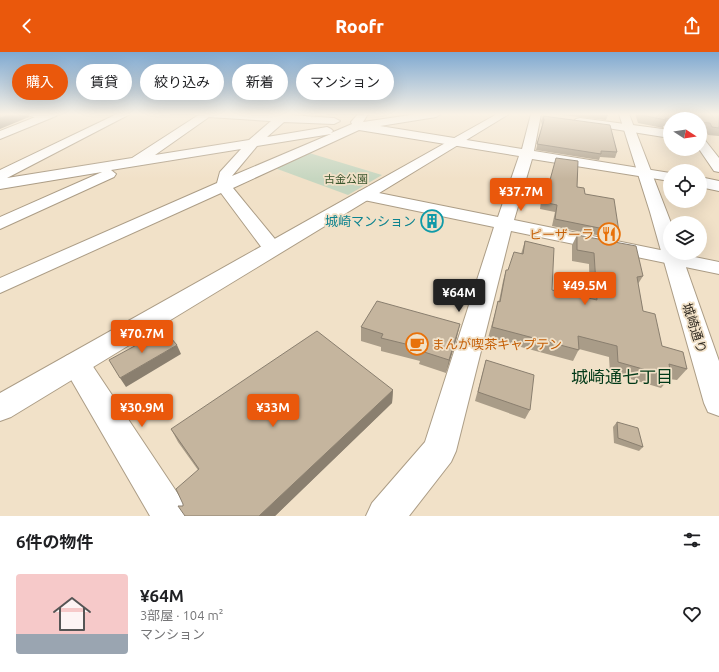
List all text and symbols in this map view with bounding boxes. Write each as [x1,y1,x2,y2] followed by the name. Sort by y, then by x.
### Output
[16,15,38,37] icon: back
[681,15,703,37] icon: share
[335,16,384,36] text: Roofr
[12,64,68,100] chip: 購入
[76,64,132,100] chip: 賃貸
[140,64,224,100] chip: 絞り込み
[232,64,288,100] chip: 新着
[296,64,394,100] chip: マンション
[663,112,707,156] north arrow
[663,112,707,260] map controls
[663,164,707,208] button: locate
[324,173,368,185] park label: 古金公園
[488,178,554,212] pin: ¥37.7M
[499,184,543,198] text: ¥37.7M
[419,208,445,234] building icon: 城崎マンション
[325,214,416,228] place label: 城崎マンション
[663,216,707,260] button: layers
[596,221,622,247] restaurant icon: ピーザーラ
[529,227,594,241] place label: ピーザーラ
[552,272,618,306] pin: ¥49.5M
[563,278,607,292] text: ¥49.5M
[435,279,483,313] pin: ¥64M
[442,285,476,299] text: ¥64M
[680,301,710,355] street label: 城崎通り
[109,320,175,354] pin: ¥70.7M
[120,326,164,340] text: ¥70.7M
[404,331,430,357] cafe icon: まんが喫茶キャプテン
[432,337,562,351] place label: まんが喫茶キャプテン
[571,367,673,386] district label: 城崎通七丁目
[109,394,175,428] pin: ¥30.9M
[249,394,297,428] pin: ¥33M
[120,400,164,414] text: ¥30.9M
[256,400,290,414] text: ¥33M
[681,529,703,551] icon: filters
[16,532,94,551] text: 6件の物件
[140,586,184,605] text: ¥64M
[48,590,96,638] icon: home
[681,603,703,625] icon: heart
[140,608,223,622] text: 3部屋 · 104 m²
[140,627,205,641] text: マンション

